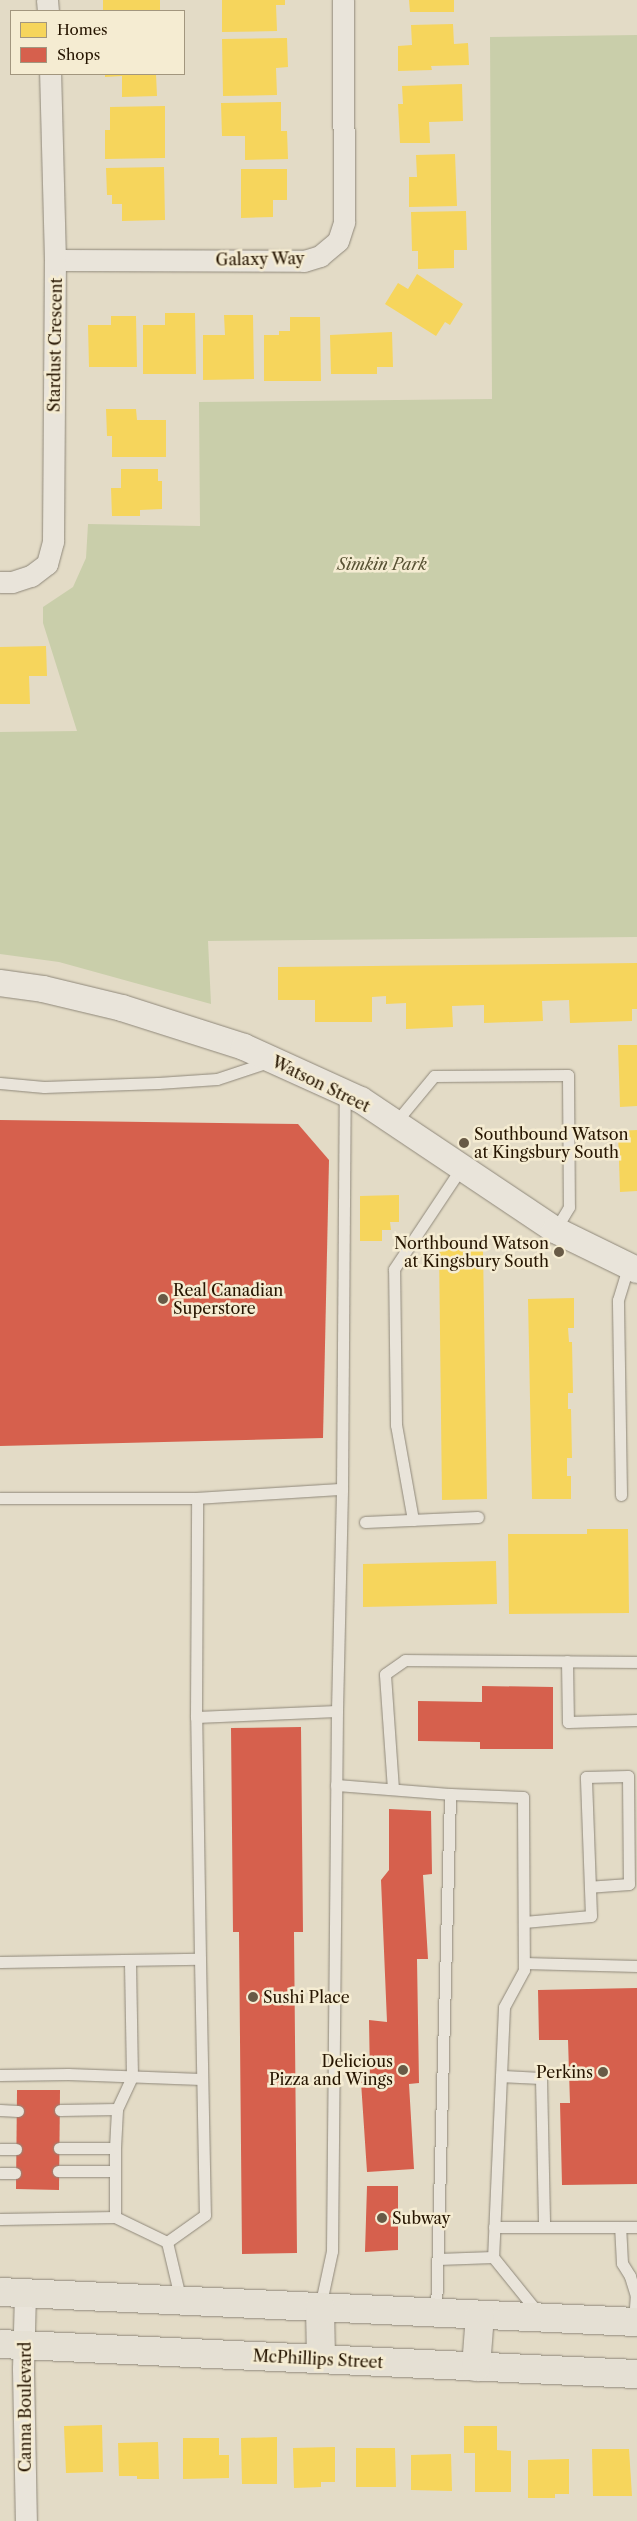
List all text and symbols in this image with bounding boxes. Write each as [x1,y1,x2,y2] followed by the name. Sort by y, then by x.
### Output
[10,10,185,75] legend
[57,20,108,39] text: Homes
[57,45,100,64] text: Shops
[215,249,305,269] street label: Galaxy Way
[44,278,66,412] street label: Stardust Crescent
[337,554,427,574] park label: Simkin Park
[269,1052,373,1116] street label: Watson Street
[474,1124,629,1162] place label: Southbound Watson at Kingsbury South
[458,1137,470,1149] marker: Southbound Watson at Kingsbury South
[394,1233,549,1271] place label: Northbound Watson at Kingsbury South
[553,1246,565,1258] marker: Northbound Watson at Kingsbury South
[173,1280,283,1318] place label: Real Canadian Superstore
[157,1293,169,1305] marker: Real Canadian Superstore
[263,1987,350,2007] place label: Sushi Place
[247,1991,259,2003] marker: Sushi Place
[268,2051,393,2089] place label: Delicious Pizza and Wings
[536,2062,593,2082] place label: Perkins
[397,2064,409,2076] marker: Delicious Pizza and Wings
[597,2066,609,2078] marker: Perkins
[392,2208,450,2228] place label: Subway
[376,2212,388,2224] marker: Subway
[15,2342,35,2472] street label: Canna Boulevard
[252,2346,384,2372] street label: McPhillips Street

